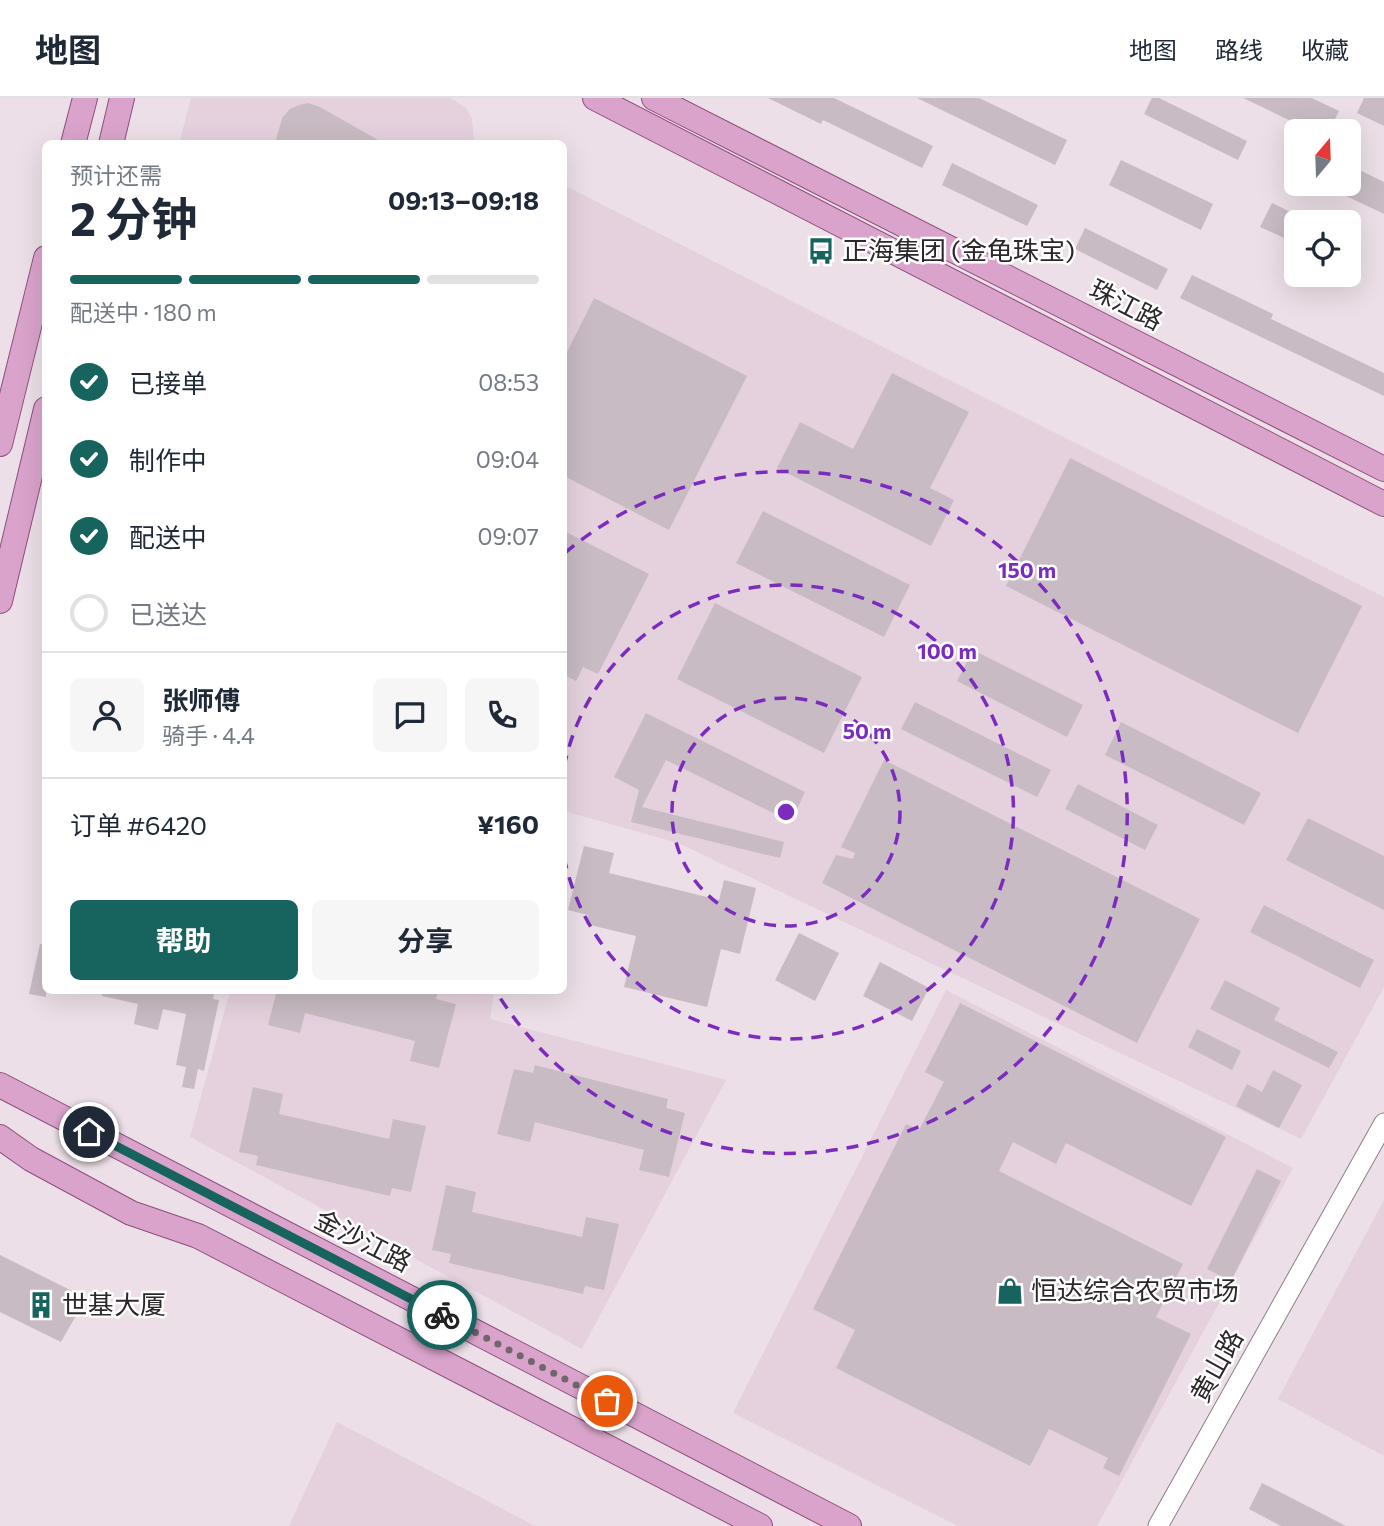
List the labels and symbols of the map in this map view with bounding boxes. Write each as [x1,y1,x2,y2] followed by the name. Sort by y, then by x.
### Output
[1284,119,1362,196] north arrow
[842,234,1075,265] place label: 正海集团 (金龟珠宝)
[806,236,836,266] bus stop icon: 正海集团 (金龟珠宝)
[1085,272,1168,335] street label: 珠江路
[998,557,1056,582] text: 150 m
[917,638,977,663] text: 100 m
[843,718,891,743] text: 50 m
[774,800,798,824] centre of rings
[59,1102,119,1162] pin
[310,1202,417,1277] street label: 金沙江路
[1031,1274,1239,1305] place label: 恒达综合农贸市场
[995,1276,1025,1306] shop icon: 恒达综合农贸市场
[407,1280,477,1350] courier
[62,1288,166,1319] place label: 世基大厦
[26,1290,56,1320] building icon: 世基大厦
[1183,1324,1248,1407] street label: 黄山路
[577,1371,637,1431] pin

